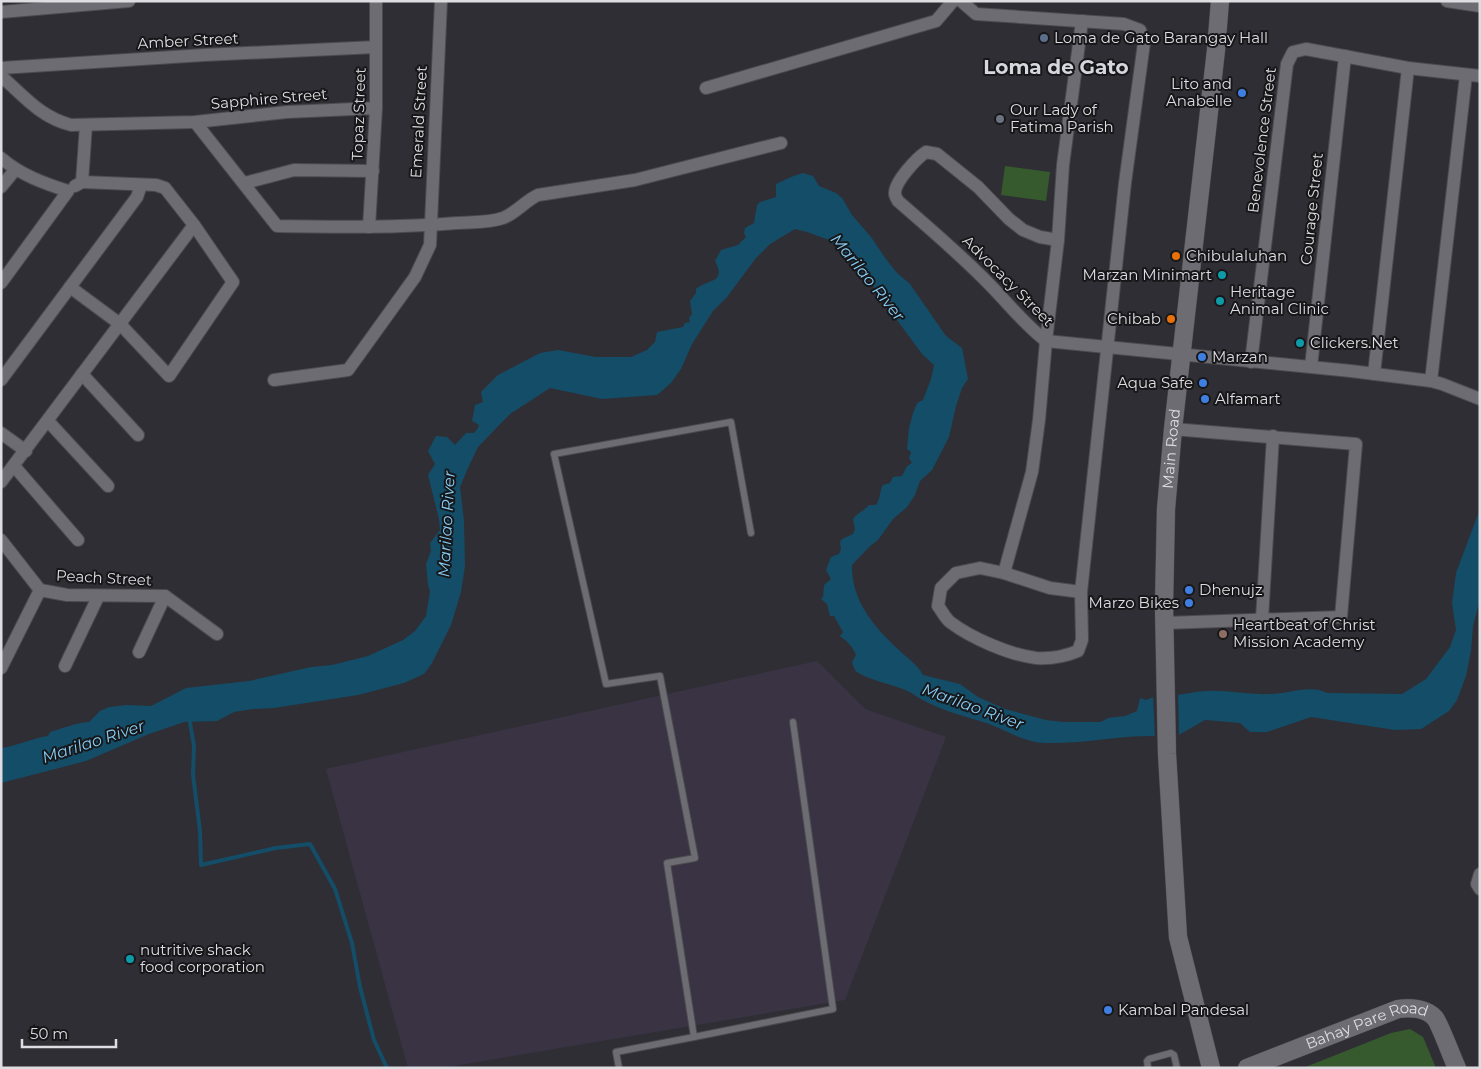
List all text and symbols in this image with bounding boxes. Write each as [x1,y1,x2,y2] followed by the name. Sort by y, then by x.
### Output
[137,28,239,53] street label: Amber Street
[1054,28,1268,47] place label: Loma de Gato Barangay Hall
[1038,32,1050,44] marker: Loma de Gato Barangay Hall
[983,55,1129,79] district label: Loma de Gato
[406,65,431,179] street label: Emerald Street
[1243,66,1280,214] street label: Benevolence Street
[347,67,370,161] street label: Topaz Street
[1166,74,1232,110] place label: Lito and Anabelle
[210,84,328,113] street label: Sapphire Street
[1236,87,1248,99] marker: Lito and Anabelle
[1010,100,1114,136] place label: Our Lady of Fatima Parish
[994,113,1006,125] marker: Our Lady of Fatima Parish
[1296,152,1327,266] street label: Courage Street
[827,230,909,325] water label: Marilao River
[959,231,1058,330] street label: Advocacy Street
[1186,246,1287,265] place label: Chibulaluhan
[1170,250,1182,262] marker: Chibulaluhan
[1083,265,1212,284] place label: Marzan Minimart
[1216,269,1228,281] marker: Marzan Minimart
[1230,282,1329,318] place label: Heritage Animal Clinic
[1214,295,1226,307] marker: Heritage Animal Clinic
[1107,309,1161,328] place label: Chibab
[1165,313,1177,325] marker: Chibab
[1310,333,1399,352] place label: Clickers.Net
[1294,337,1306,349] marker: Clickers.Net
[1212,347,1268,366] place label: Marzan
[1196,351,1208,363] marker: Marzan
[1117,373,1193,392] place label: Aqua Safe
[1197,377,1209,389] marker: Aqua Safe
[1215,389,1281,408] place label: Alfamart
[1199,393,1211,405] marker: Alfamart
[1158,408,1184,490] street label: Main Road
[434,470,459,578] water label: Marilao River
[56,566,152,590] street label: Peach Street
[1199,580,1263,599] place label: Dhenujz
[1183,584,1195,596] marker: Dhenujz
[1089,593,1179,612] place label: Marzo Bikes
[1183,597,1195,609] marker: Marzo Bikes
[1233,615,1376,651] place label: Heartbeat of Christ Mission Academy
[1217,628,1229,640] marker: Heartbeat of Christ Mission Academy
[920,679,1027,734] water label: Marilao River
[40,716,147,767] water label: Marilao River
[140,940,265,976] place label: nutritive shack food corporation
[124,953,136,965] marker: nutritive shack food corporation
[1303,998,1431,1053] street label: Bahay Pare Road
[1118,1000,1249,1019] place label: Kambal Pandesal
[1102,1004,1114,1016] marker: Kambal Pandesal
[22,1016,116,1048] scale bar
[30,1024,68,1043] text: 50 m

